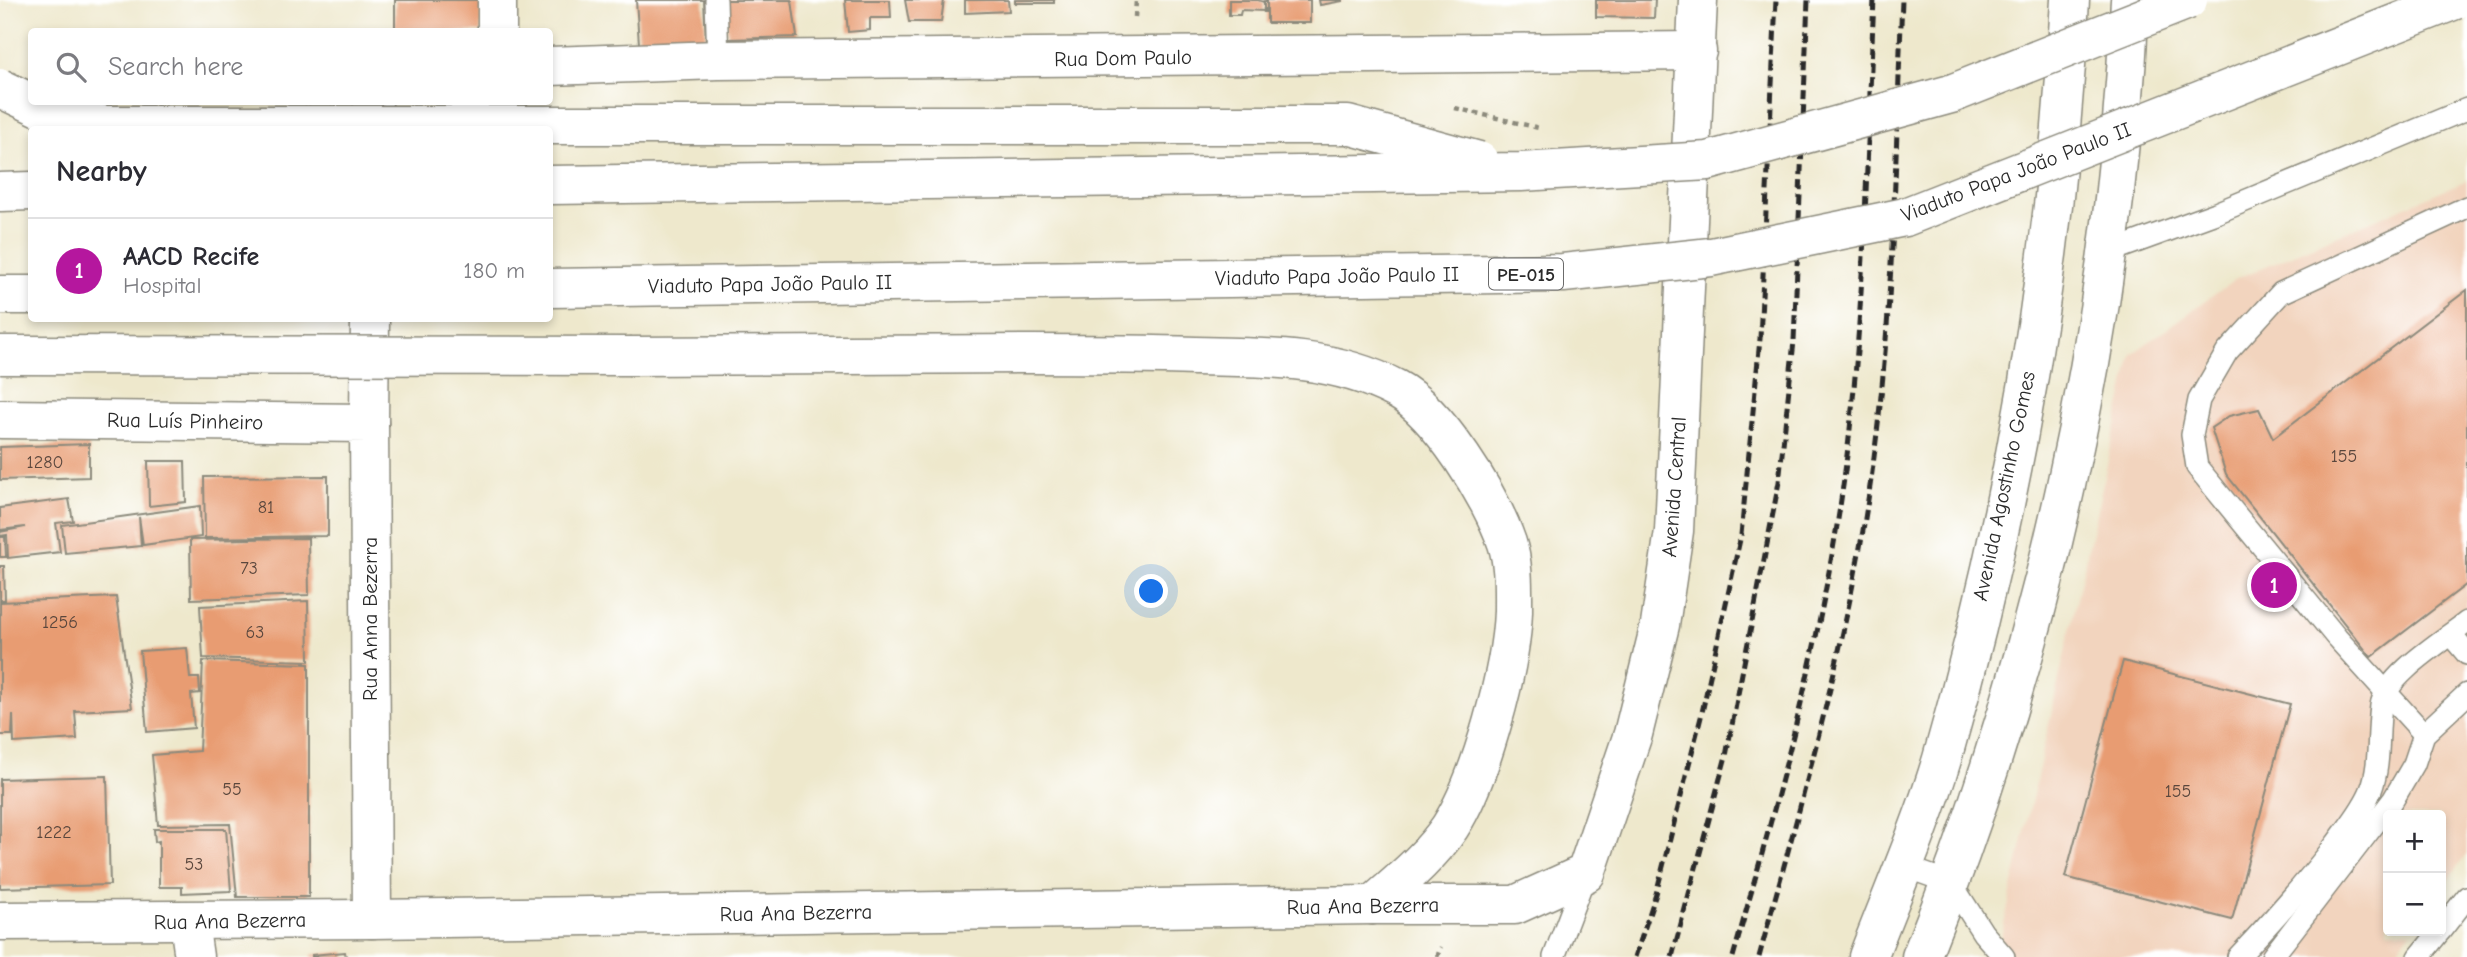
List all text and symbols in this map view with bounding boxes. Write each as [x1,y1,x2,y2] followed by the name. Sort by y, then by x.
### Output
[28,28,553,105] search box
[1054,45,1192,71] street label: Rua Dom Paulo
[52,48,90,86] icon: search
[108,52,243,82] text: Search here
[1898,117,2134,227] street label: Viaduto Papa João Paulo II
[56,154,147,189] text: Nearby
[123,242,259,272] text: AACD Recife
[74,257,84,284] text: 1
[463,257,525,284] text: 180 m
[1489,258,1563,290] road number: PE-015
[1215,262,1459,290] street label: Viaduto Papa João Paulo II
[648,270,892,298] street label: Viaduto Papa João Paulo II
[123,272,201,299] text: Hospital
[1968,369,2040,603] street label: Avenida Agostinho Gomes
[107,408,263,434] street label: Rua Luís Pinheiro
[1657,416,1691,558] street label: Avenida Central
[2331,446,2357,467] house number: 155
[27,452,63,473] house number: 1280
[258,497,274,518] house number: 81
[358,537,382,701] street label: Rua Anna Bezerra
[240,558,258,579] house number: 73
[2251,559,2297,611] pin: 1
[1134,574,1168,608] your location
[42,612,78,633] house number: 1256
[246,622,264,643] house number: 63
[222,779,242,800] house number: 55
[2165,781,2191,802] house number: 155
[2383,810,2446,936] map controls
[2383,810,2446,873] button: +
[36,822,72,843] house number: 1222
[185,854,203,875] house number: 53
[2383,873,2446,936] button: −
[1287,893,1439,919] street label: Rua Ana Bezerra
[720,900,872,926] street label: Rua Ana Bezerra
[154,908,306,934] street label: Rua Ana Bezerra

